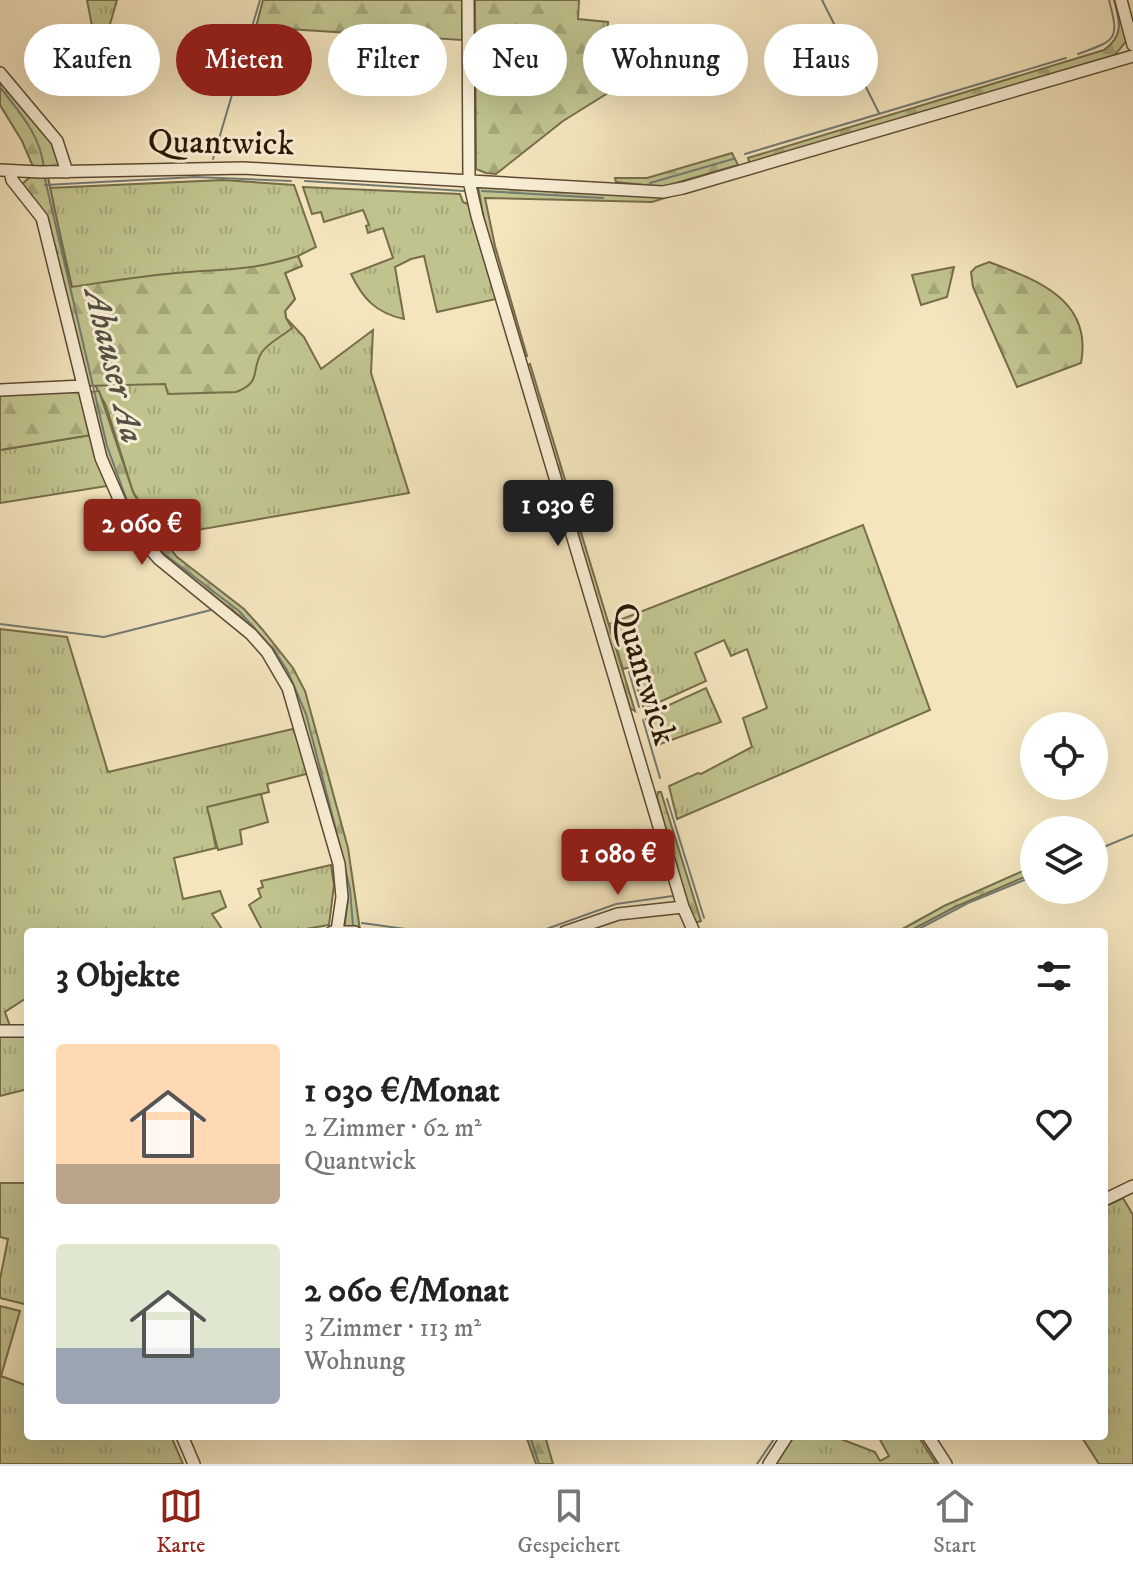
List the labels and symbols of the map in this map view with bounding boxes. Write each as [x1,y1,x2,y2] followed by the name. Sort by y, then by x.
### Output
[147,121,295,165] street label: Quantwick
[72,280,155,448] water label: Ahauser Aa
[484,480,632,548] pin: 1 030 €
[68,499,216,567] pin: 2 060 €
[603,598,686,750] street label: Quantwick
[544,829,692,897] pin: 1 080 €

